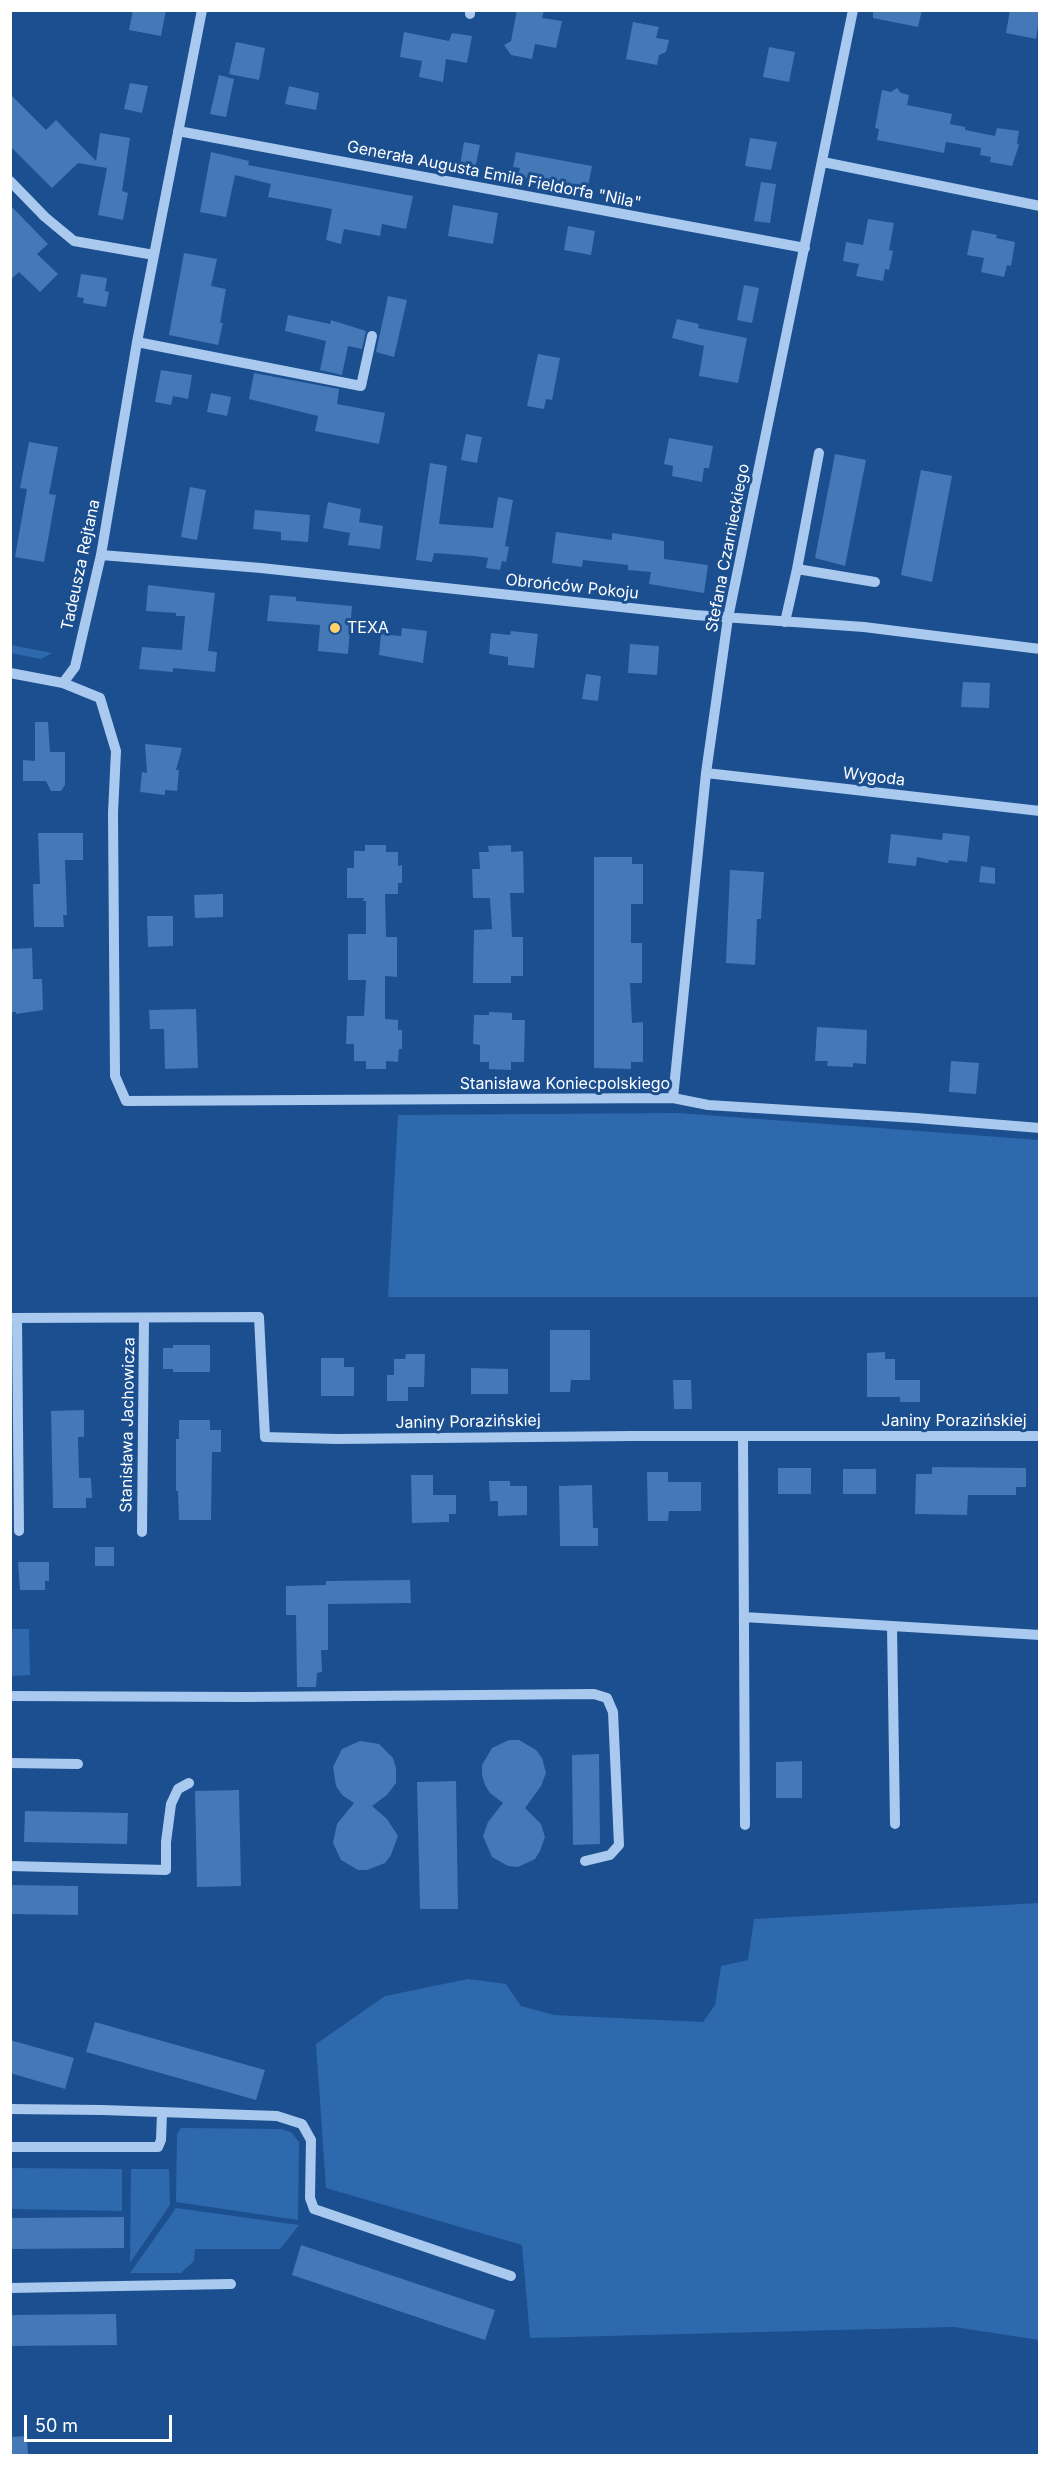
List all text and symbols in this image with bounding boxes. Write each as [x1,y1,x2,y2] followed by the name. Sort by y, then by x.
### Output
[345,137,643,213] street label: Generała Augusta Emila Fieldorfa "Nila"
[702,462,754,634] street label: Stefana Czarnieckiego
[58,498,104,632] street label: Tadeusza Rejtana
[504,570,640,604] street label: Obrońców Pokoju
[347,618,389,638] place label: TEXA
[328,621,342,635] marker: TEXA
[842,764,906,790] street label: Wygoda
[460,1074,670,1094] street label: Stanisława Koniecpolskiego
[117,1337,139,1513] street label: Stanisława Jachowicza
[395,1411,541,1433] street label: Janiny Porazińskiej
[881,1411,1027,1431] street label: Janiny Porazińskiej
[27,2403,176,2441] scale bar
[35,2415,78,2436] text: 50 m

